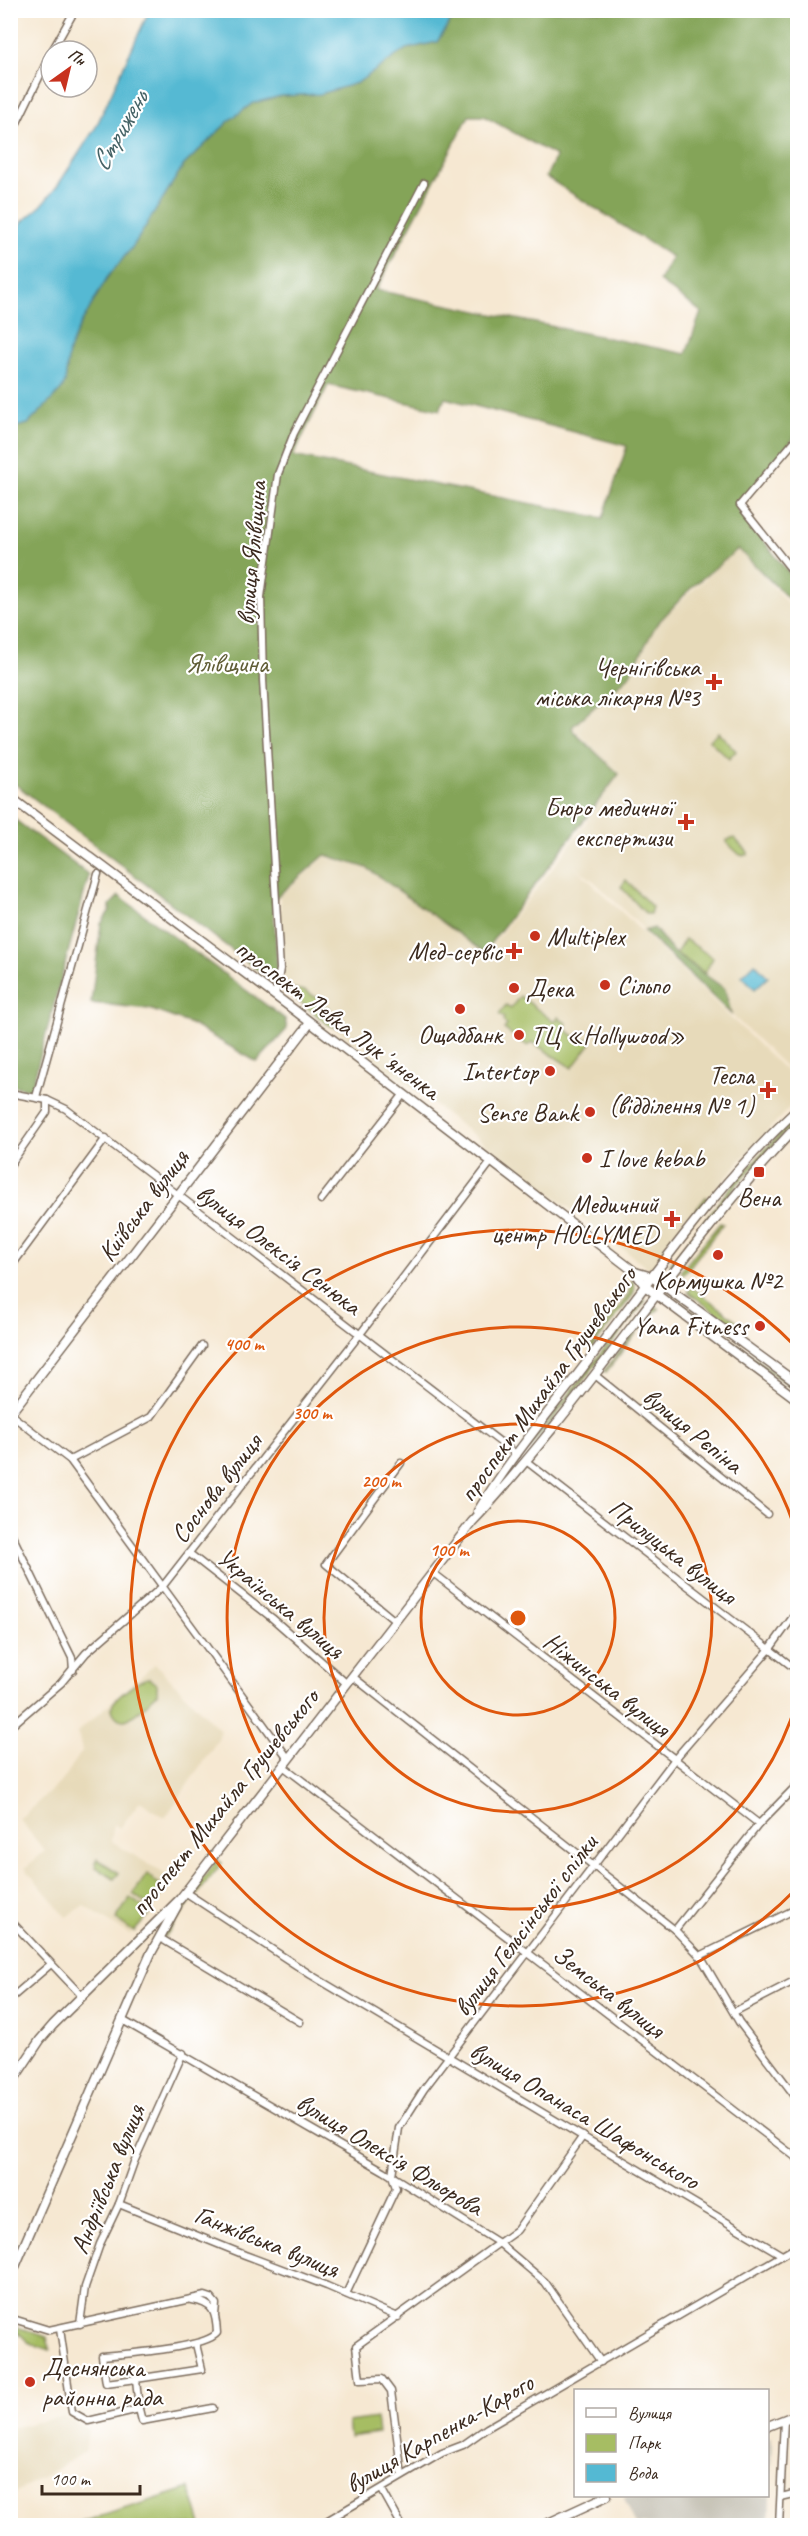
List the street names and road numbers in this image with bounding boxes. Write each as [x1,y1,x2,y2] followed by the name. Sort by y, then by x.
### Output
[229,478,274,626] street label: вулиця Ялівщина
[229,932,448,1109] street label: проспект Левка Лукʼяненка
[90,1141,197,1268] street label: Київська вулиця
[189,1176,369,1323] street label: вулиця Олексія Сенюка
[451,1258,645,1508] street label: проспект Михайла Грушевського
[636,1380,751,1482] street label: вулиця Рєпіна
[163,1425,271,1550] street label: Соснова вулиця
[602,1491,745,1613] street label: Прилуцька вулиця
[210,1540,352,1667] street label: Українська вулиця
[537,1625,678,1745] street label: Ніжинська вулиця
[123,1680,328,1923] street label: проспект Михайла Грушевського
[446,1827,605,2023] street label: вулиця Гельсінської спілки
[546,1937,673,2046] street label: Земська вулиця
[464,2034,707,2198] street label: вулиця Опанаса Шафонського
[290,2086,491,2224] street label: вулиця Олексія Фльорова
[63,2098,153,2259] street label: Андріївська вулиця
[190,2198,345,2286] street label: Ганжівська вулиця
[339,2365,541,2501] street label: вулиця Карпенка-Карого

